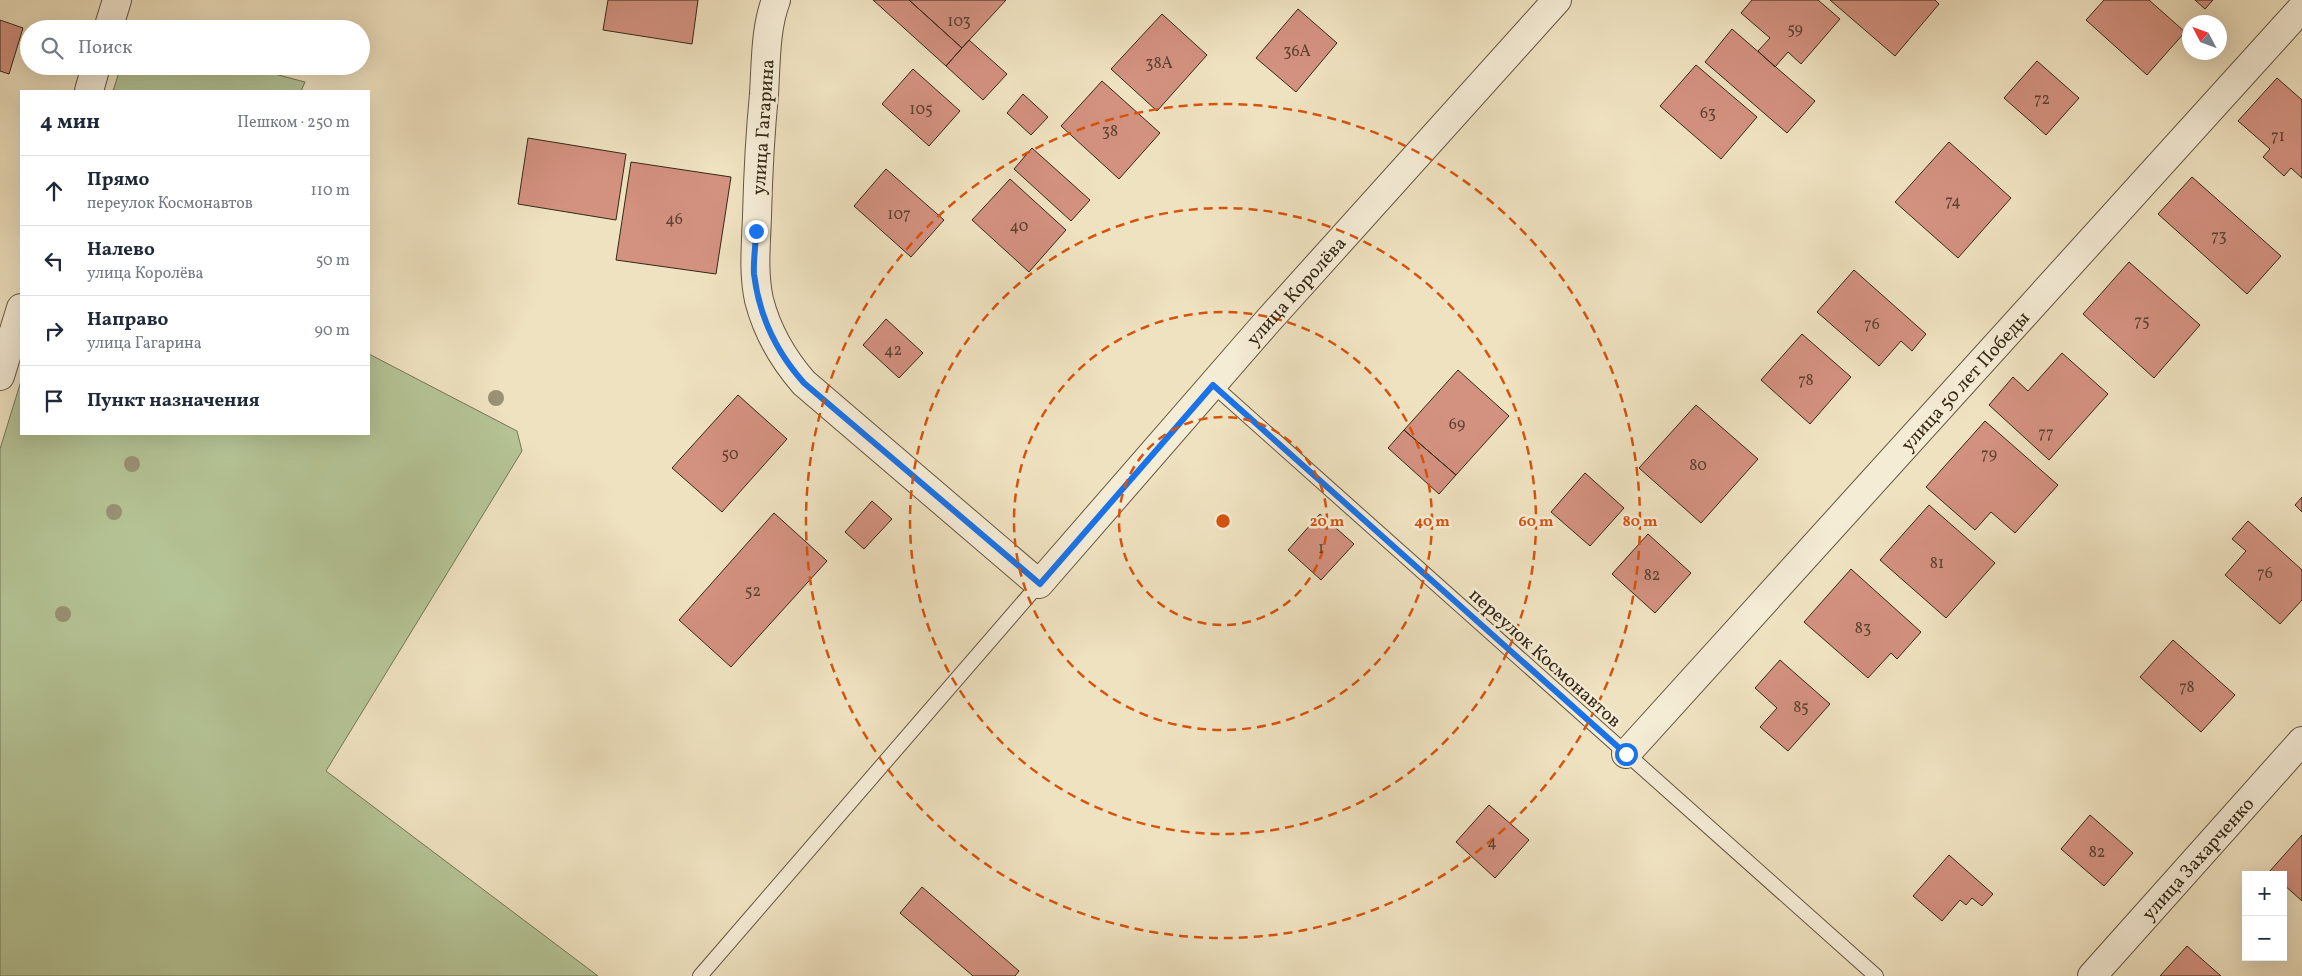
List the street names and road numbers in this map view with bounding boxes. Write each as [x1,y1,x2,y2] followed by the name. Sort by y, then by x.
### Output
[746,58,782,196] street label: улица Гагарина
[1241,232,1353,352] street label: улица Королёва
[1896,306,2036,458] street label: улица 50 лет Победы
[1463,583,1627,734] street label: переулок Космонавтов
[2137,792,2261,927] street label: улица Захарченко

